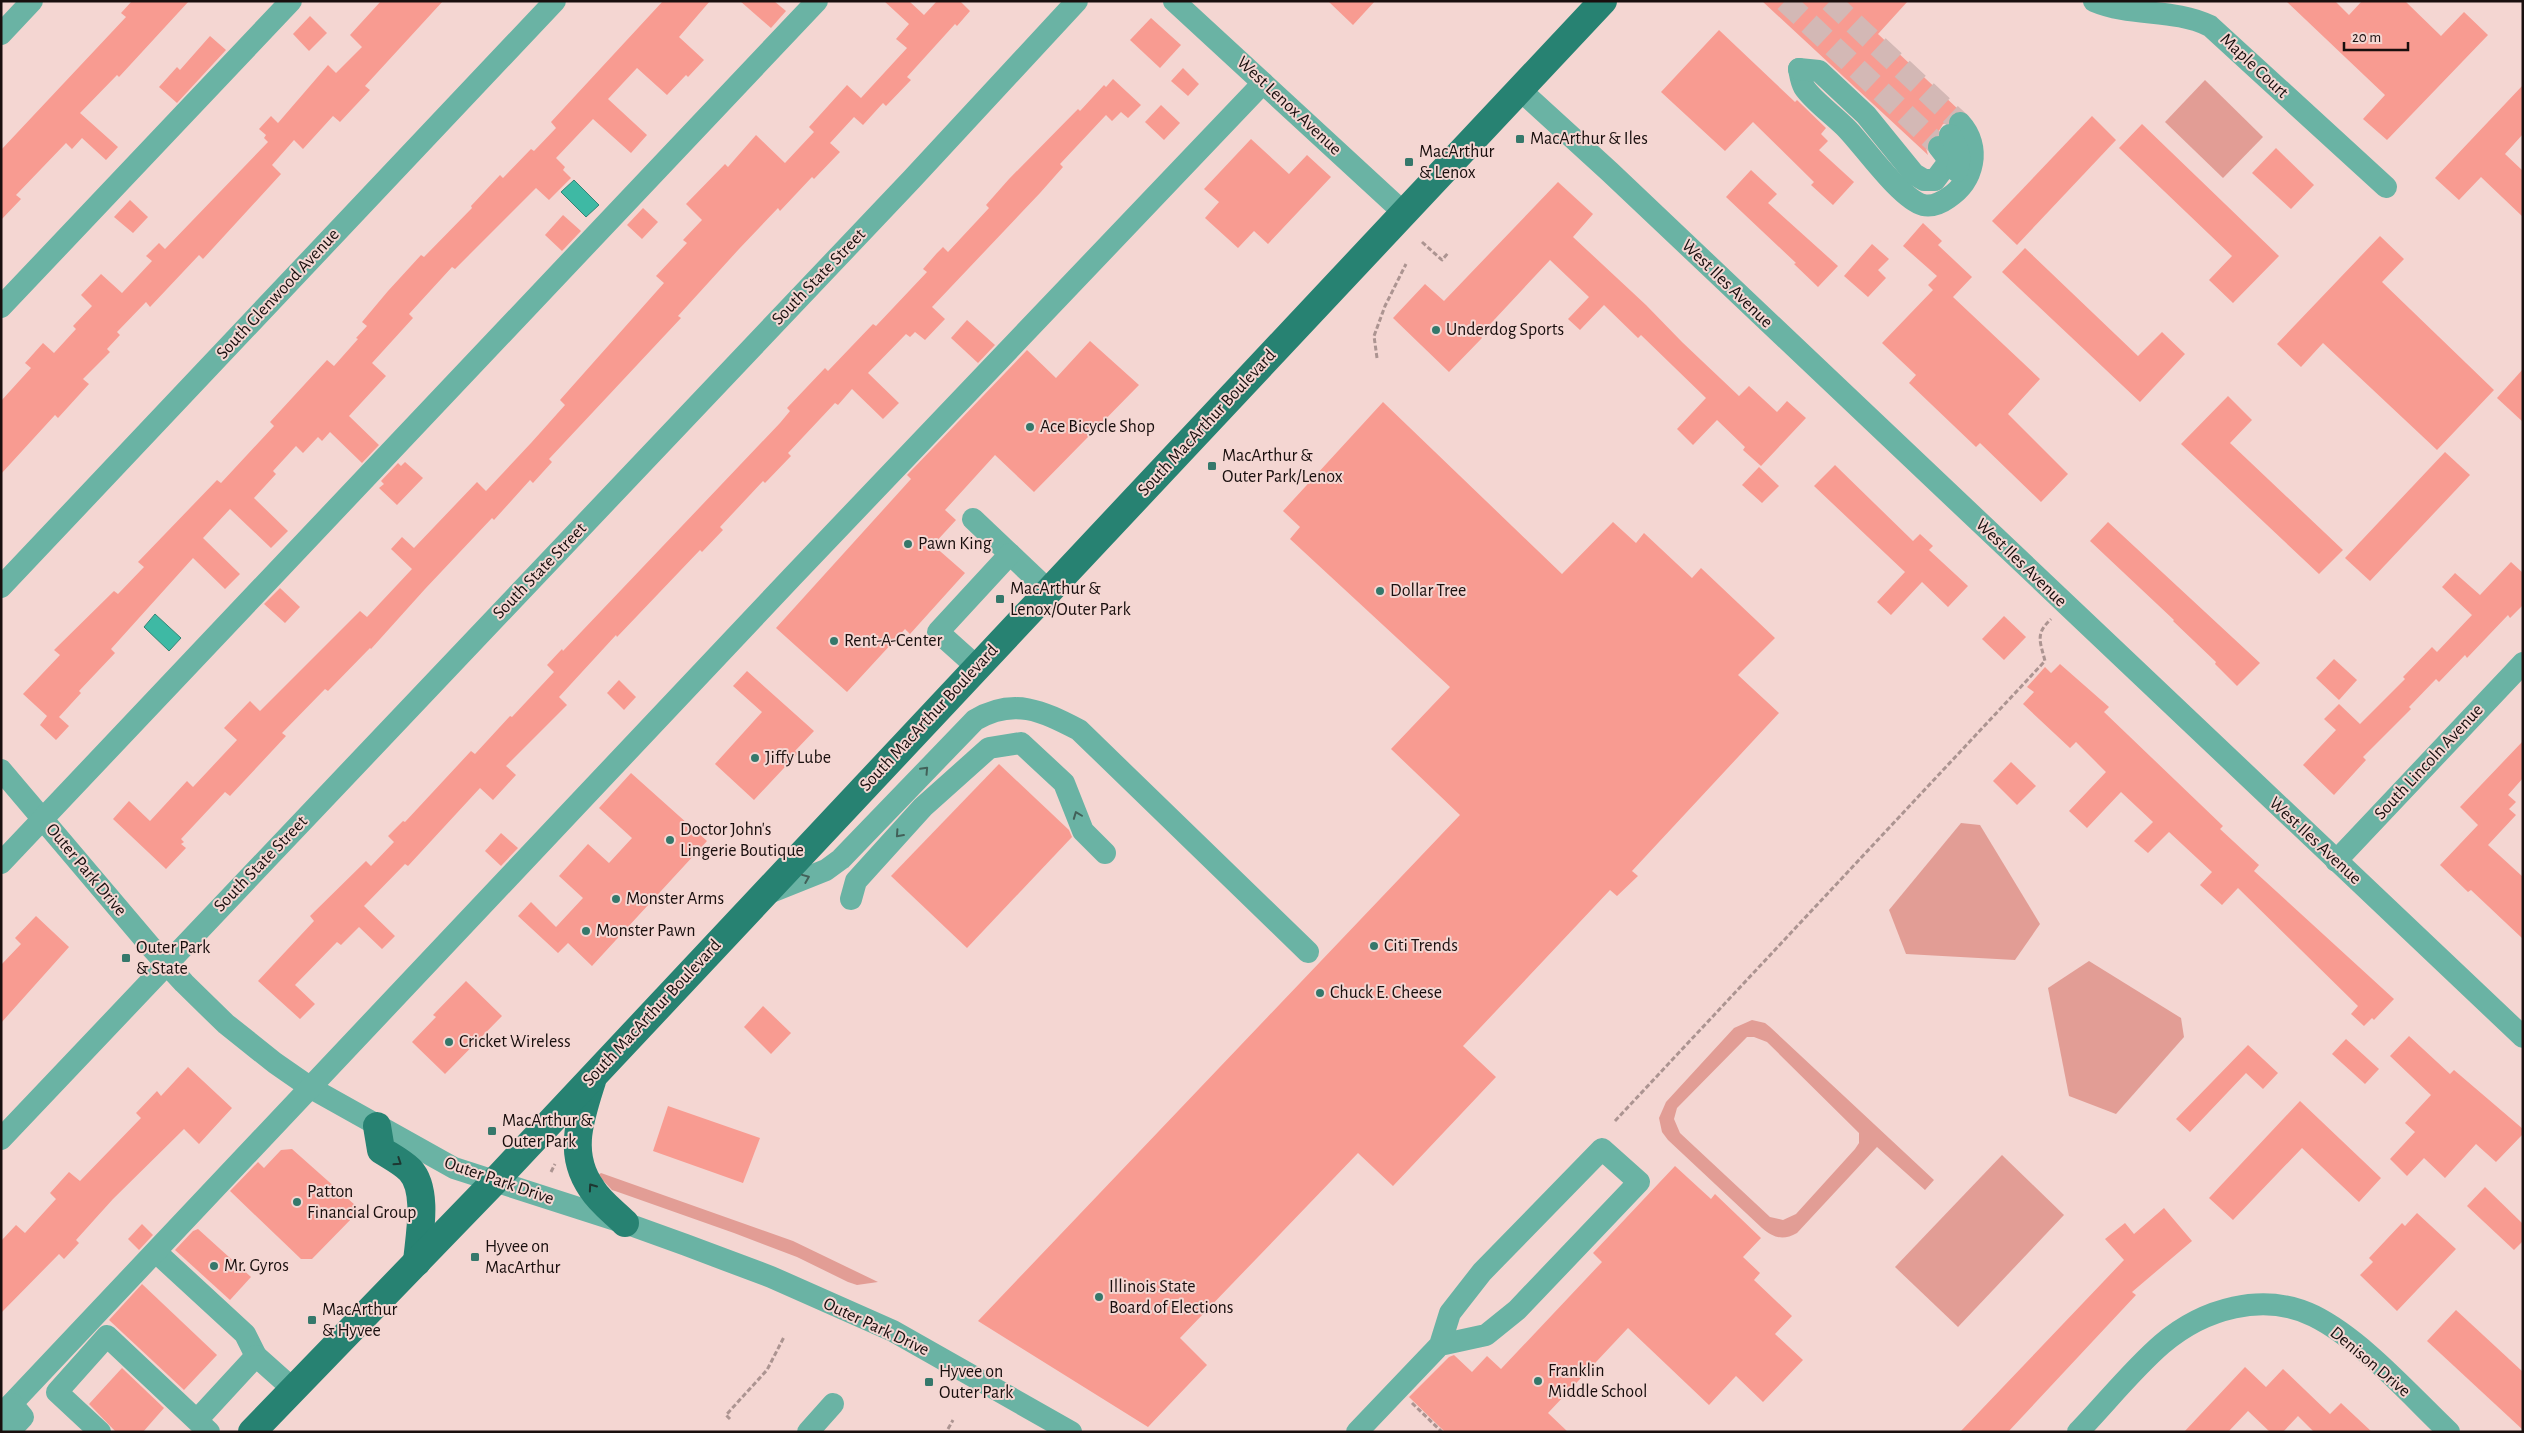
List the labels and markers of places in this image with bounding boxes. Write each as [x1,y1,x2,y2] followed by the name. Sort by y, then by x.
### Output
[1530,130,1648,148] place label: MacArthur & Iles
[1514,133,1526,145] marker: MacArthur & Iles
[1419,143,1494,182] place label: MacArthur & Lenox
[1403,156,1415,168] marker: MacArthur & Lenox
[1446,321,1564,339] place label: Underdog Sports
[1430,324,1442,336] marker: Underdog Sports
[1040,418,1155,436] place label: Ace Bicycle Shop
[1024,421,1036,433] marker: Ace Bicycle Shop
[1222,447,1343,486] place label: MacArthur & Outer Park/Lenox
[1206,460,1218,472] marker: MacArthur & Outer Park/Lenox
[918,535,992,553] place label: Pawn King
[902,538,914,550] marker: Pawn King
[1010,580,1131,619] place label: MacArthur & Lenox/Outer Park
[1390,582,1466,600] place label: Dollar Tree
[1374,585,1386,597] marker: Dollar Tree
[994,593,1006,605] marker: MacArthur & Lenox/Outer Park
[844,632,942,650] place label: Rent-A-Center
[828,635,840,647] marker: Rent-A-Center
[765,749,831,767] place label: Jiffy Lube
[749,752,761,764] marker: Jiffy Lube
[680,821,804,860] place label: Doctor John's Lingerie Boutique
[664,834,676,846] marker: Doctor John's Lingerie Boutique
[626,890,724,908] place label: Monster Arms
[610,893,622,905] marker: Monster Arms
[596,922,695,940] place label: Monster Pawn
[580,925,592,937] marker: Monster Pawn
[1384,937,1458,955] place label: Citi Trends
[136,939,211,978] place label: Outer Park & State
[1368,940,1380,952] marker: Citi Trends
[120,952,132,964] marker: Outer Park & State
[1330,984,1442,1002] place label: Chuck E. Cheese
[1314,987,1326,999] marker: Chuck E. Cheese
[459,1033,571,1051] place label: Cricket Wireless
[443,1036,455,1048] marker: Cricket Wireless
[502,1112,593,1151] place label: MacArthur & Outer Park
[486,1125,498,1137] marker: MacArthur & Outer Park
[307,1183,416,1222] place label: Patton Financial Group
[291,1196,303,1208] marker: Patton Financial Group
[485,1238,560,1277] place label: Hyvee on MacArthur
[469,1251,481,1263] marker: Hyvee on MacArthur
[224,1257,289,1275] place label: Mr. Gyros
[208,1260,220,1272] marker: Mr. Gyros
[1109,1278,1234,1317] place label: Illinois State Board of Elections
[1093,1291,1105,1303] marker: Illinois State Board of Elections
[322,1301,397,1340] place label: MacArthur & Hyvee
[306,1314,318,1326] marker: MacArthur & Hyvee
[1548,1362,1647,1401] place label: Franklin Middle School
[939,1363,1014,1402] place label: Hyvee on Outer Park
[1532,1375,1544,1387] marker: Franklin Middle School
[923,1376,935,1388] marker: Hyvee on Outer Park

